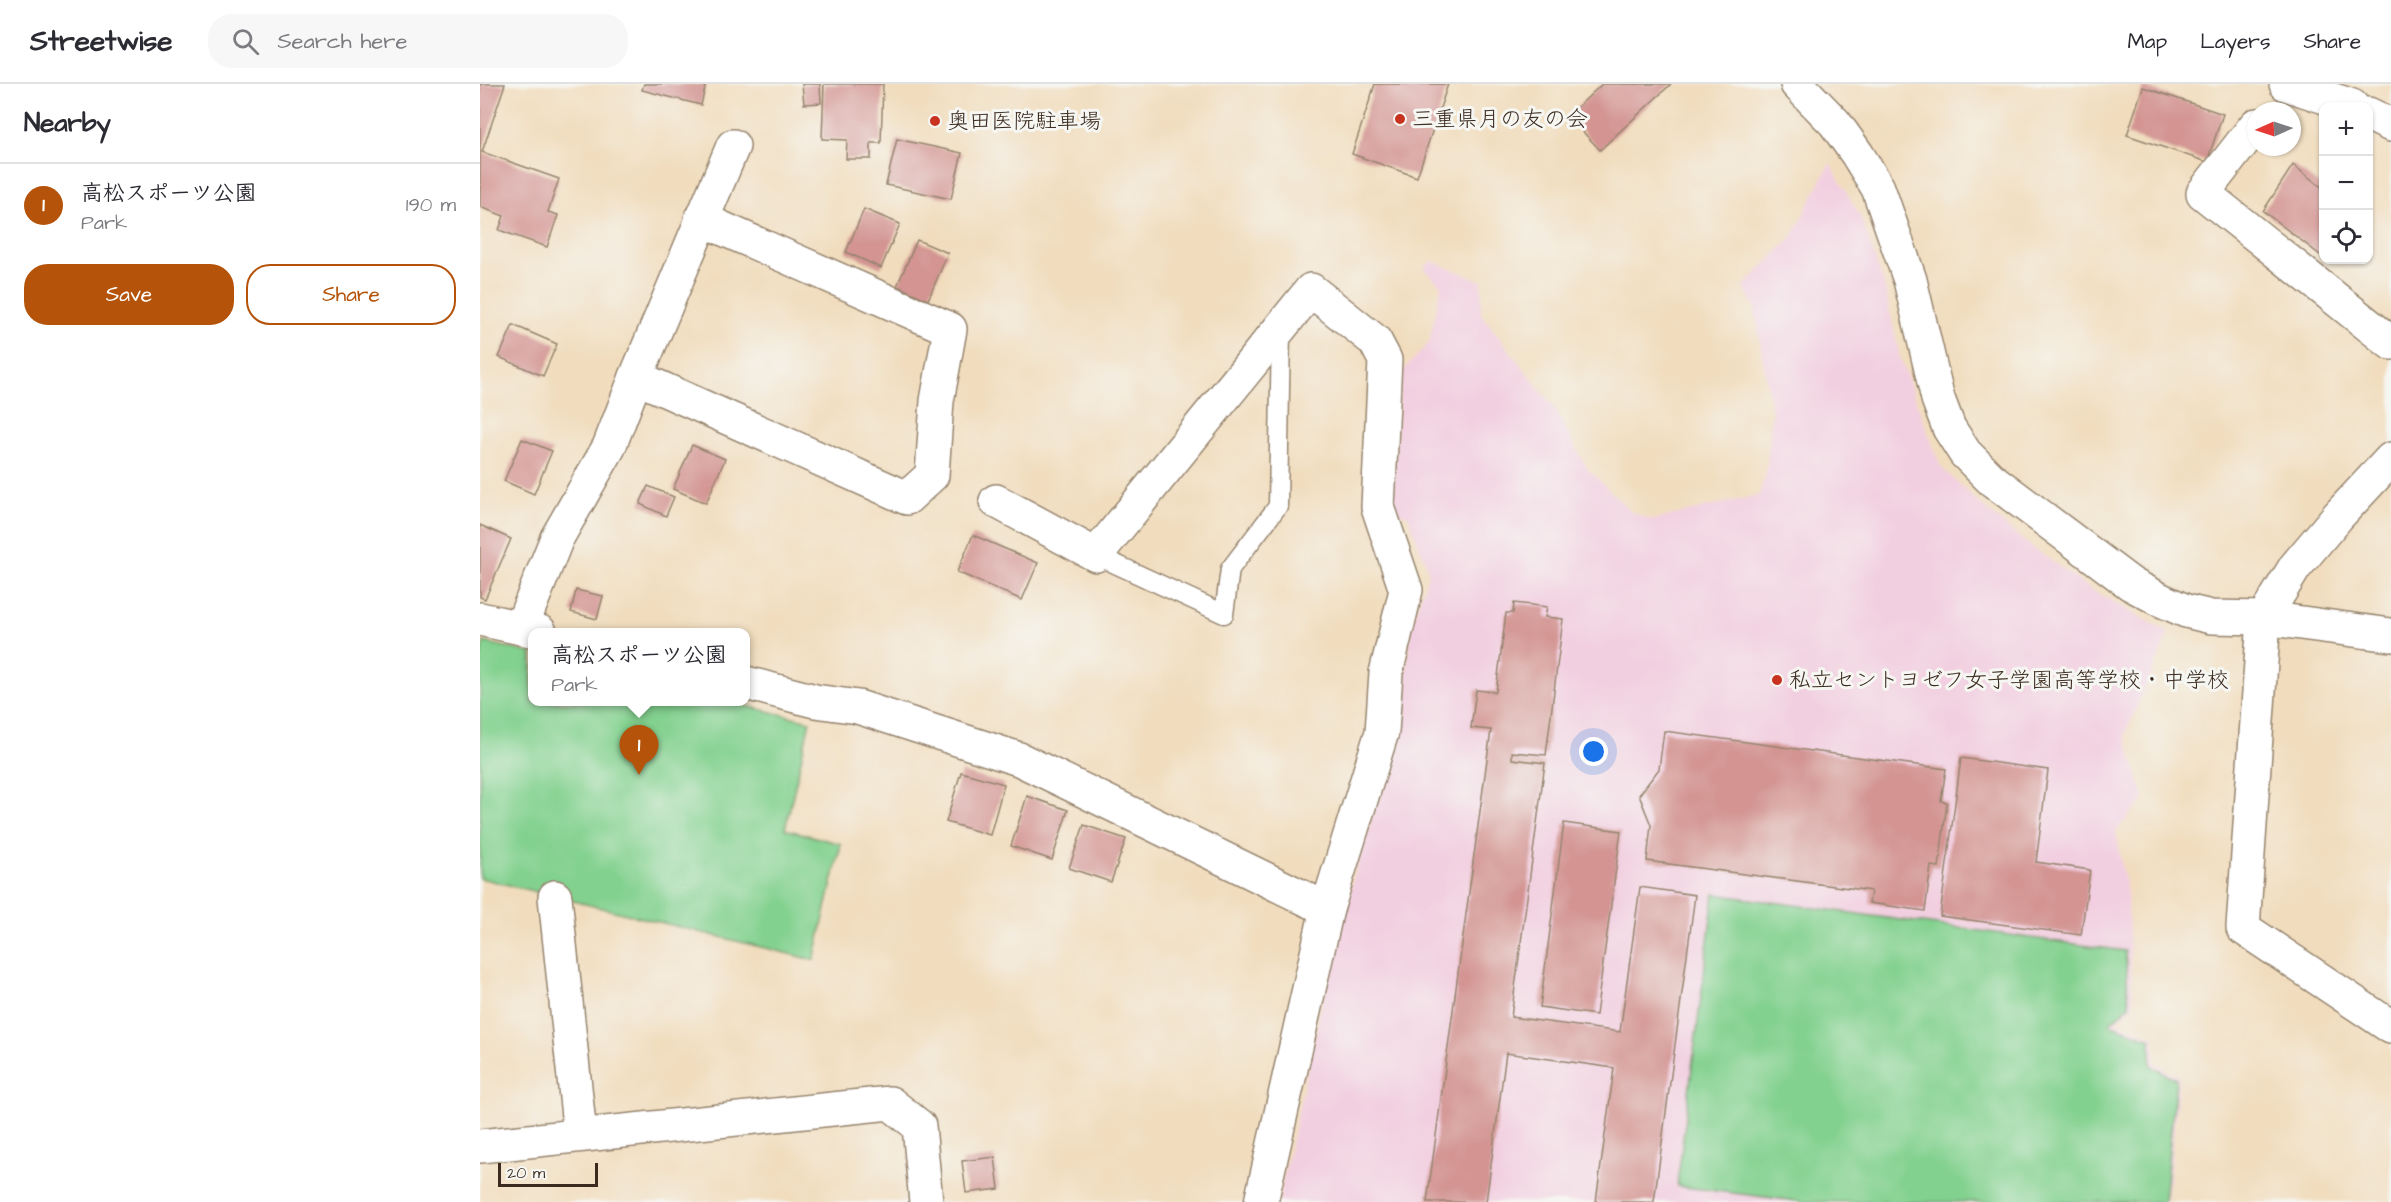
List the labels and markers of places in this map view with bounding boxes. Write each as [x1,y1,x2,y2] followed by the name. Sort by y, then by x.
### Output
[1412,104,1588,135] place label: 三重県月の友の会
[947,106,1101,137] place label: 奥田医院駐車場
[1393,112,1407,126] marker: 三重県月の友の会
[928,114,942,128] marker: 奥田医院駐車場
[1789,665,2229,696] place label: 私立セントヨゼフ女子学園高等学校・中学校
[1770,673,1784,687] marker: 私立セントヨゼフ女子学園高等学校・中学校
[620,726,658,775] pin: 1

